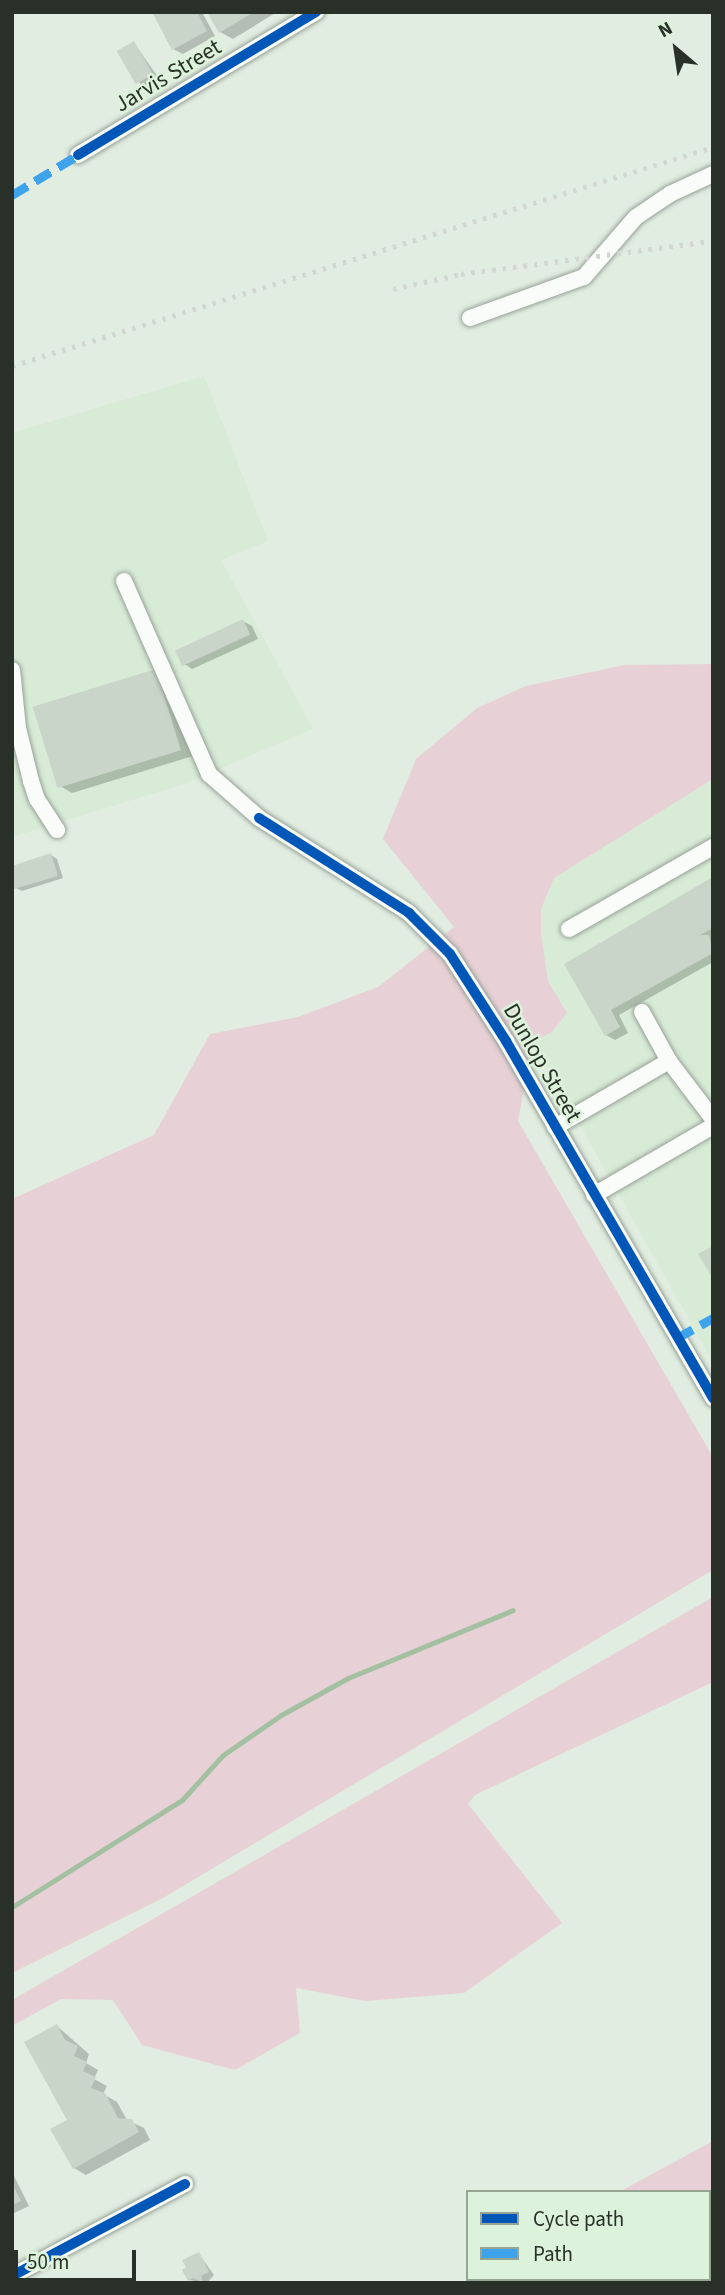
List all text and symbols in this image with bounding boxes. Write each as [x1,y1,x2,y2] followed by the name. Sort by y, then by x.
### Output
[641,14,711,84] north arrow
[653,15,678,45] text: N
[110,33,226,119] street label: Jarvis Street
[497,999,587,1127] street label: Dunlop Street
[466,2190,711,2281] legend
[533,2204,624,2234] text: Cycle path
[18,2236,140,2280] scale bar
[533,2239,573,2269] text: Path
[27,2247,69,2277] text: 50 m

